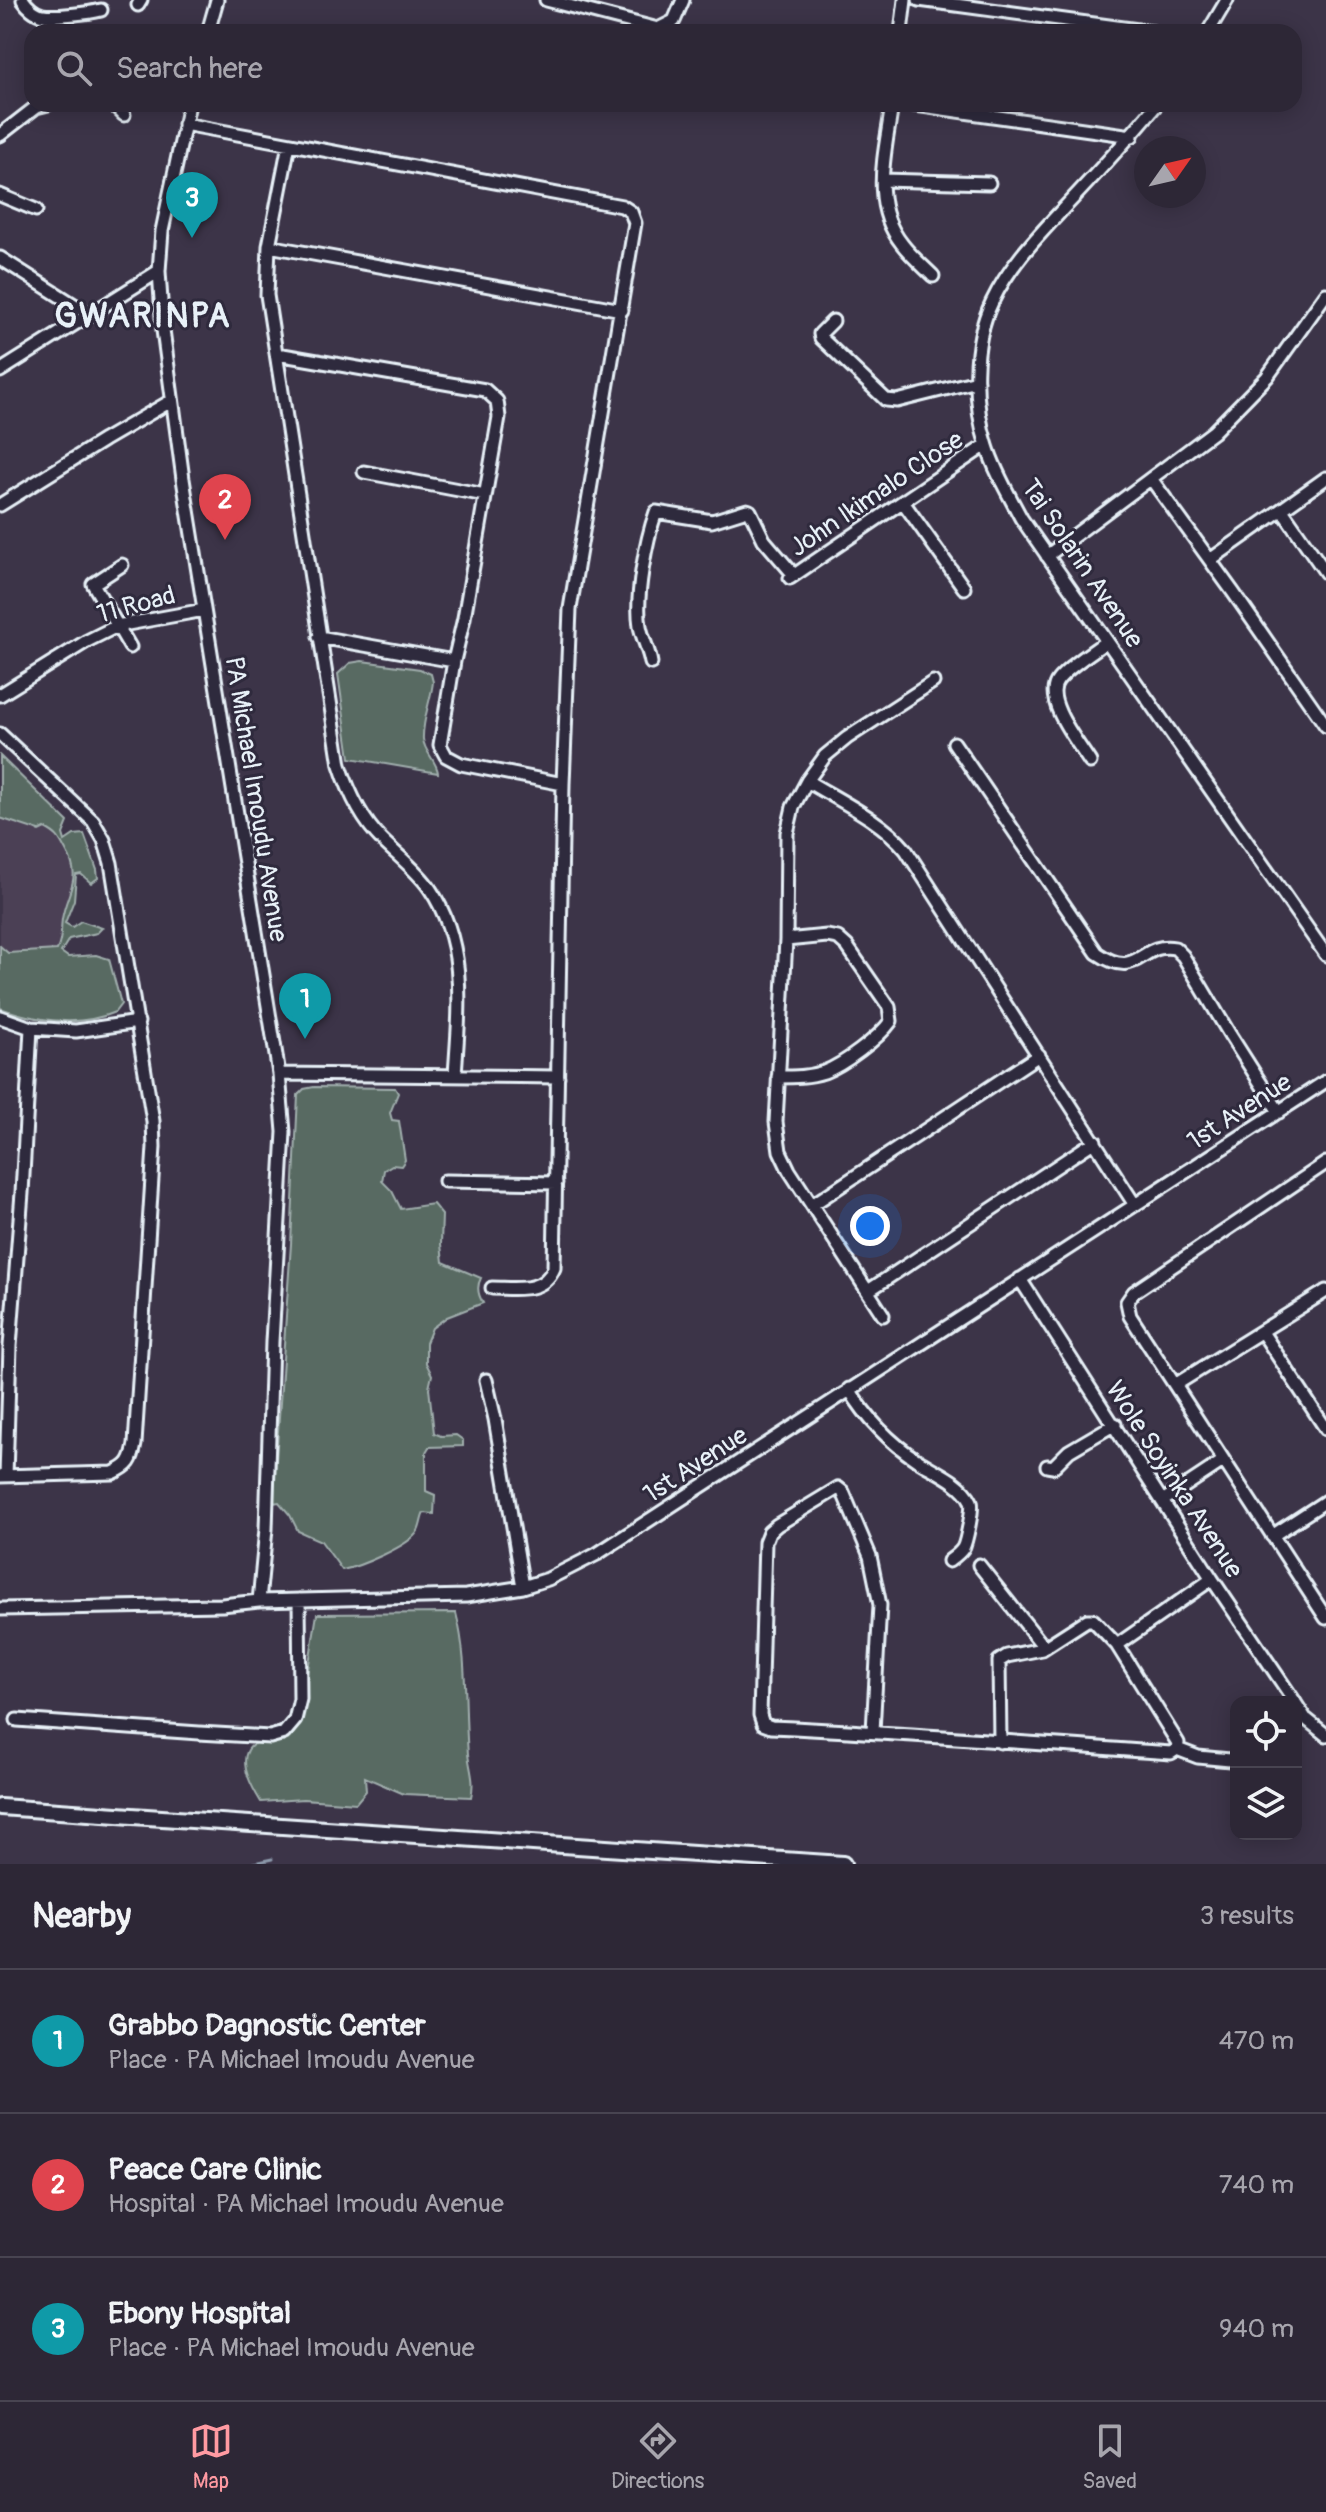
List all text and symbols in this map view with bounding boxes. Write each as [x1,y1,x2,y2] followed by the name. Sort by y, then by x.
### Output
[24,24,1302,112] search box
[52,46,96,90] icon: search
[116,50,263,87] text: Search here
[1134,136,1206,208] north arrow
[166,172,218,238] pin: 3
[55,295,231,338] district label: GWARINPA
[784,424,970,564] street label: John Ikimalo Close
[1014,473,1150,654] street label: Tai Solarin Avenue
[199,474,251,540] pin: 2
[94,579,179,631] street label: 11 Road
[218,654,294,944] street label: PA Michael Imoudu Avenue
[279,973,331,1039] pin: 1
[1181,1066,1298,1157] street label: 1st Avenue
[850,1206,890,1246] your location
[1098,1375,1250,1584] street label: Wole Soyinka Avenue
[637,1419,754,1510] street label: 1st Avenue
[1230,1696,1302,1840] map controls
[1230,1696,1302,1768] button: locate
[1230,1768,1302,1840] button: layers
[32,1895,131,1938] text: Nearby
[1200,1900,1294,1932] text: 3 results
[108,2007,426,2044] text: Grabbo Dagnostic Center
[53,2025,63,2057] text: 1
[1219,2025,1294,2057] text: 470 m
[108,2044,475,2076] text: Place · PA Michael Imoudu Avenue
[108,2151,322,2188] text: Peace Care Clinic
[51,2169,65,2201] text: 2
[1219,2169,1294,2201] text: 740 m
[108,2188,504,2220] text: Hospital · PA Michael Imoudu Avenue
[108,2295,291,2332] text: Ebony Hospital
[51,2313,65,2345] text: 3
[1219,2313,1294,2345] text: 940 m
[108,2332,475,2364] text: Place · PA Michael Imoudu Avenue
[189,2419,233,2495] tab: Map
[611,2419,704,2495] tab: Directions
[1082,2419,1137,2495] tab: Saved

